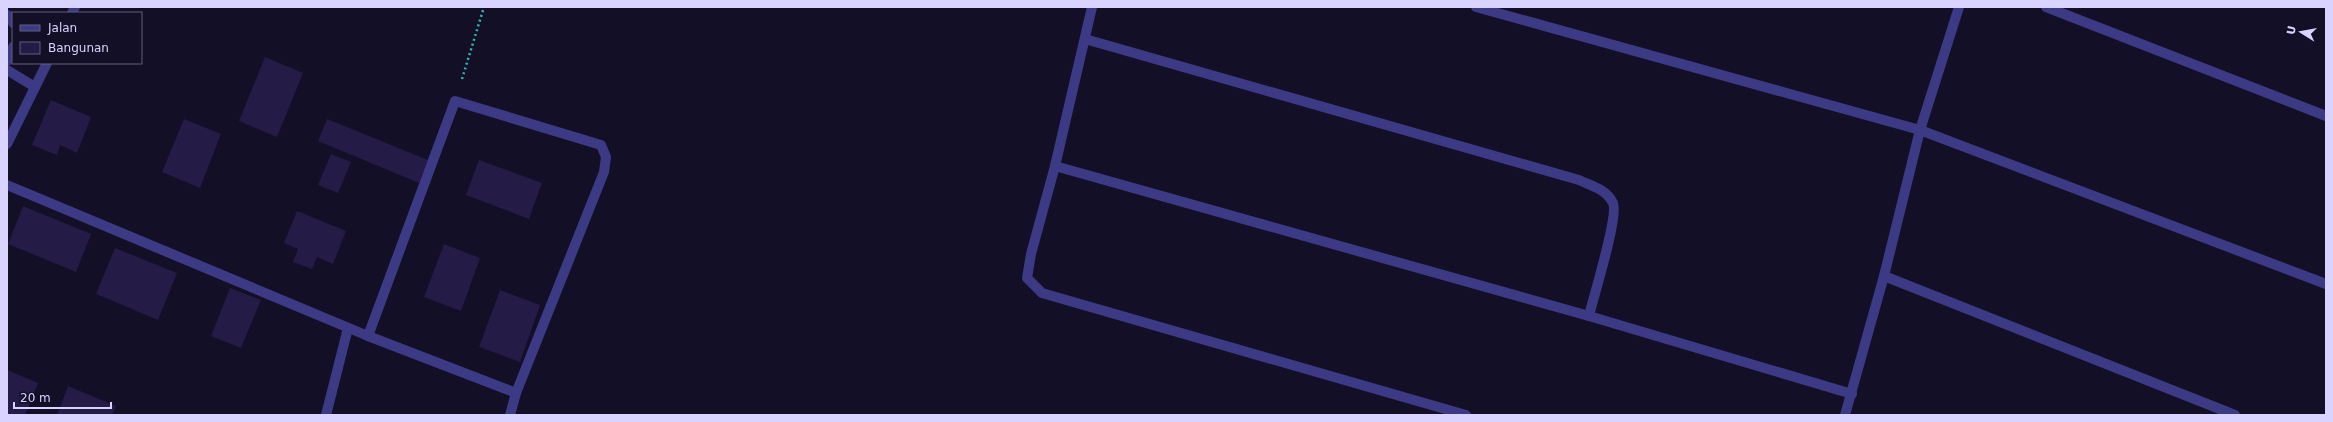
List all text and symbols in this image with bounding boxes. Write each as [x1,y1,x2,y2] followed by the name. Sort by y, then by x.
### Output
[12,12,142,64] legend
[2281,12,2321,52] north arrow
[47,21,77,35] text: Jalan
[2284,25,2299,36] text: U
[48,41,109,55] text: Bangunan
[14,384,111,410] scale bar
[20,391,51,405] text: 20 m

